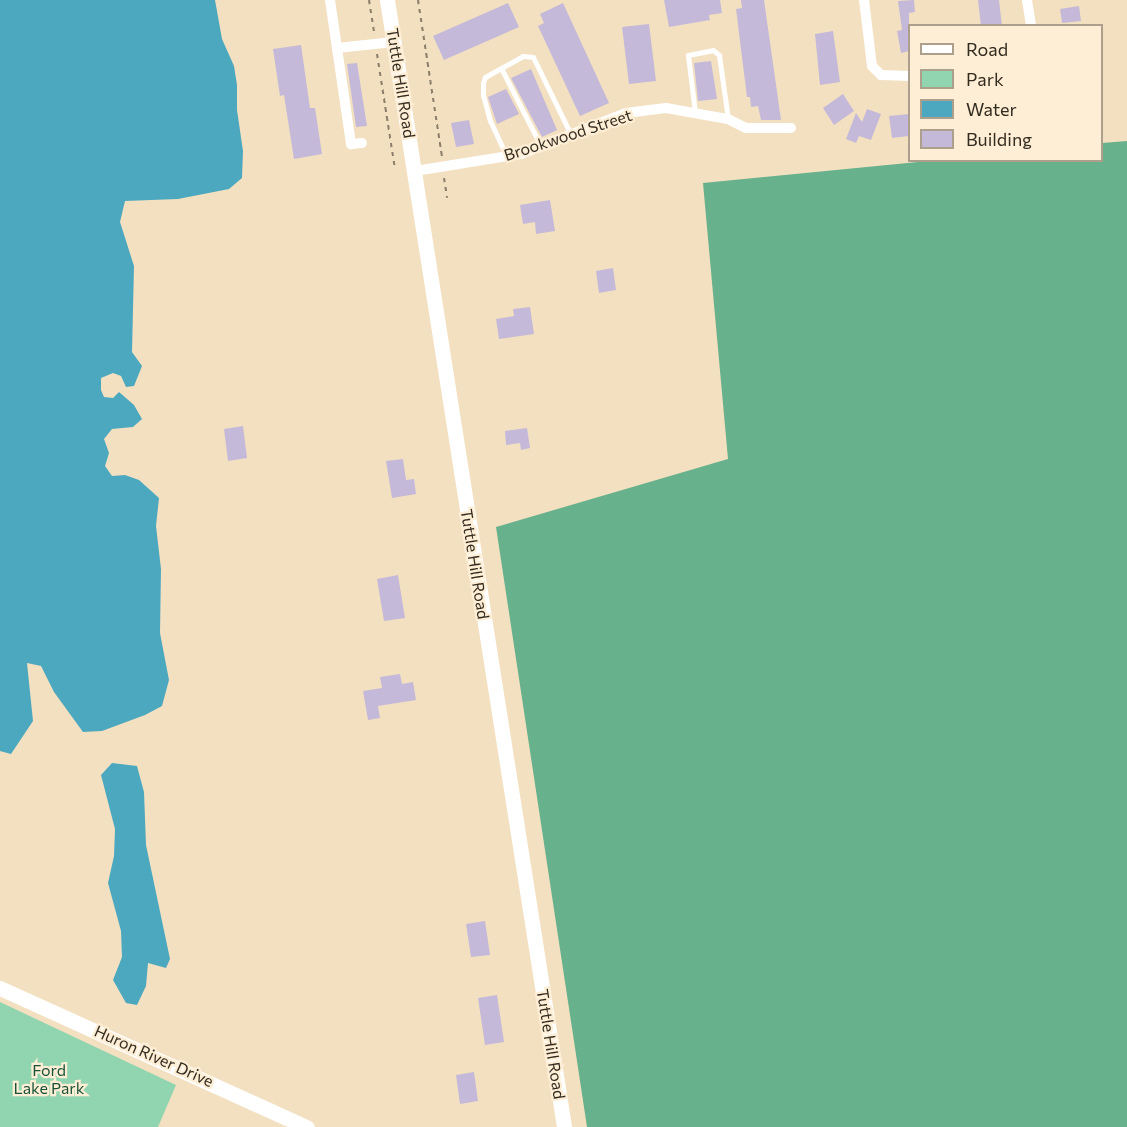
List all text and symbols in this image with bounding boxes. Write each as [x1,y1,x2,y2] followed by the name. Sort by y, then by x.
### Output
[908,24,1103,162] legend
[383,27,419,139] street label: Tuttle Hill Road
[966,38,1008,60] text: Road
[966,68,1004,90] text: Park
[966,98,1017,120] text: Water
[502,105,634,165] street label: Brookwood Street
[966,128,1032,150] text: Building
[457,508,493,620] street label: Tuttle Hill Road
[533,988,569,1100] street label: Tuttle Hill Road
[92,1021,216,1091] street label: Huron River Drive
[14,1060,84,1098] park label: Ford Lake Park

